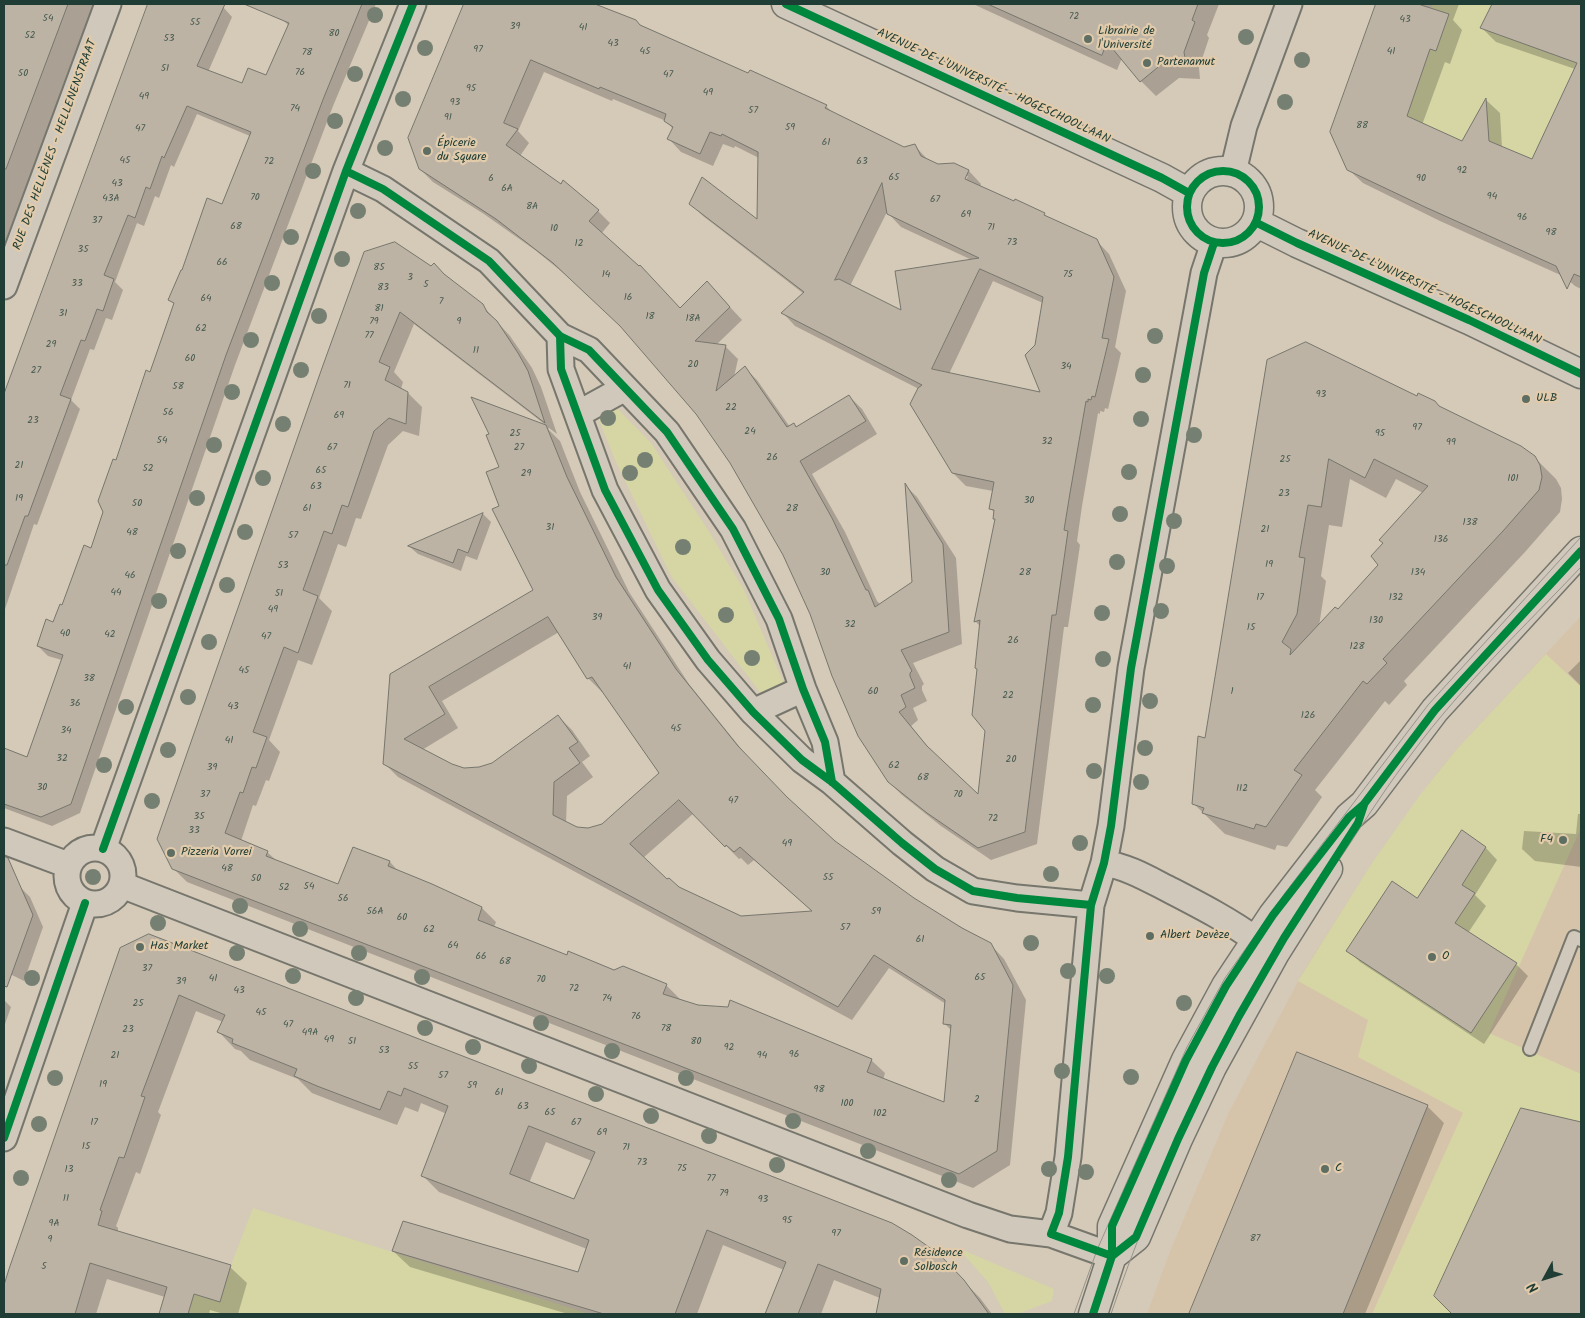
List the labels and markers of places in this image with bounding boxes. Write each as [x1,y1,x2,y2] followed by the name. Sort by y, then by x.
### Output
[1098,25,1155,53] place label: Librairie de l'Université
[1082,33,1094,45] marker: Librairie de l'Université
[1157,56,1215,70] place label: Partenamut
[1141,57,1153,69] marker: Partenamut
[437,137,486,165] place label: Épicerie du Square
[421,145,433,157] marker: Épicerie du Square
[1536,392,1557,406] place label: ULB
[1520,393,1532,405] marker: ULB
[1540,833,1553,847] place label: F4
[1557,834,1569,846] marker: F4
[181,846,252,860] place label: Pizzeria Vorrei
[165,847,177,859] marker: Pizzeria Vorrei
[1160,929,1230,943] place label: Albert Devèze
[1144,930,1156,942] marker: Albert Devèze
[150,940,208,954] place label: Has Market
[134,941,146,953] marker: Has Market
[1442,950,1449,964] place label: O
[1426,951,1438,963] marker: O
[1335,1162,1342,1176] place label: C
[1319,1163,1331,1175] marker: C
[914,1247,963,1275] place label: Résidence Solbosch
[898,1255,910,1267] marker: Résidence Solbosch

